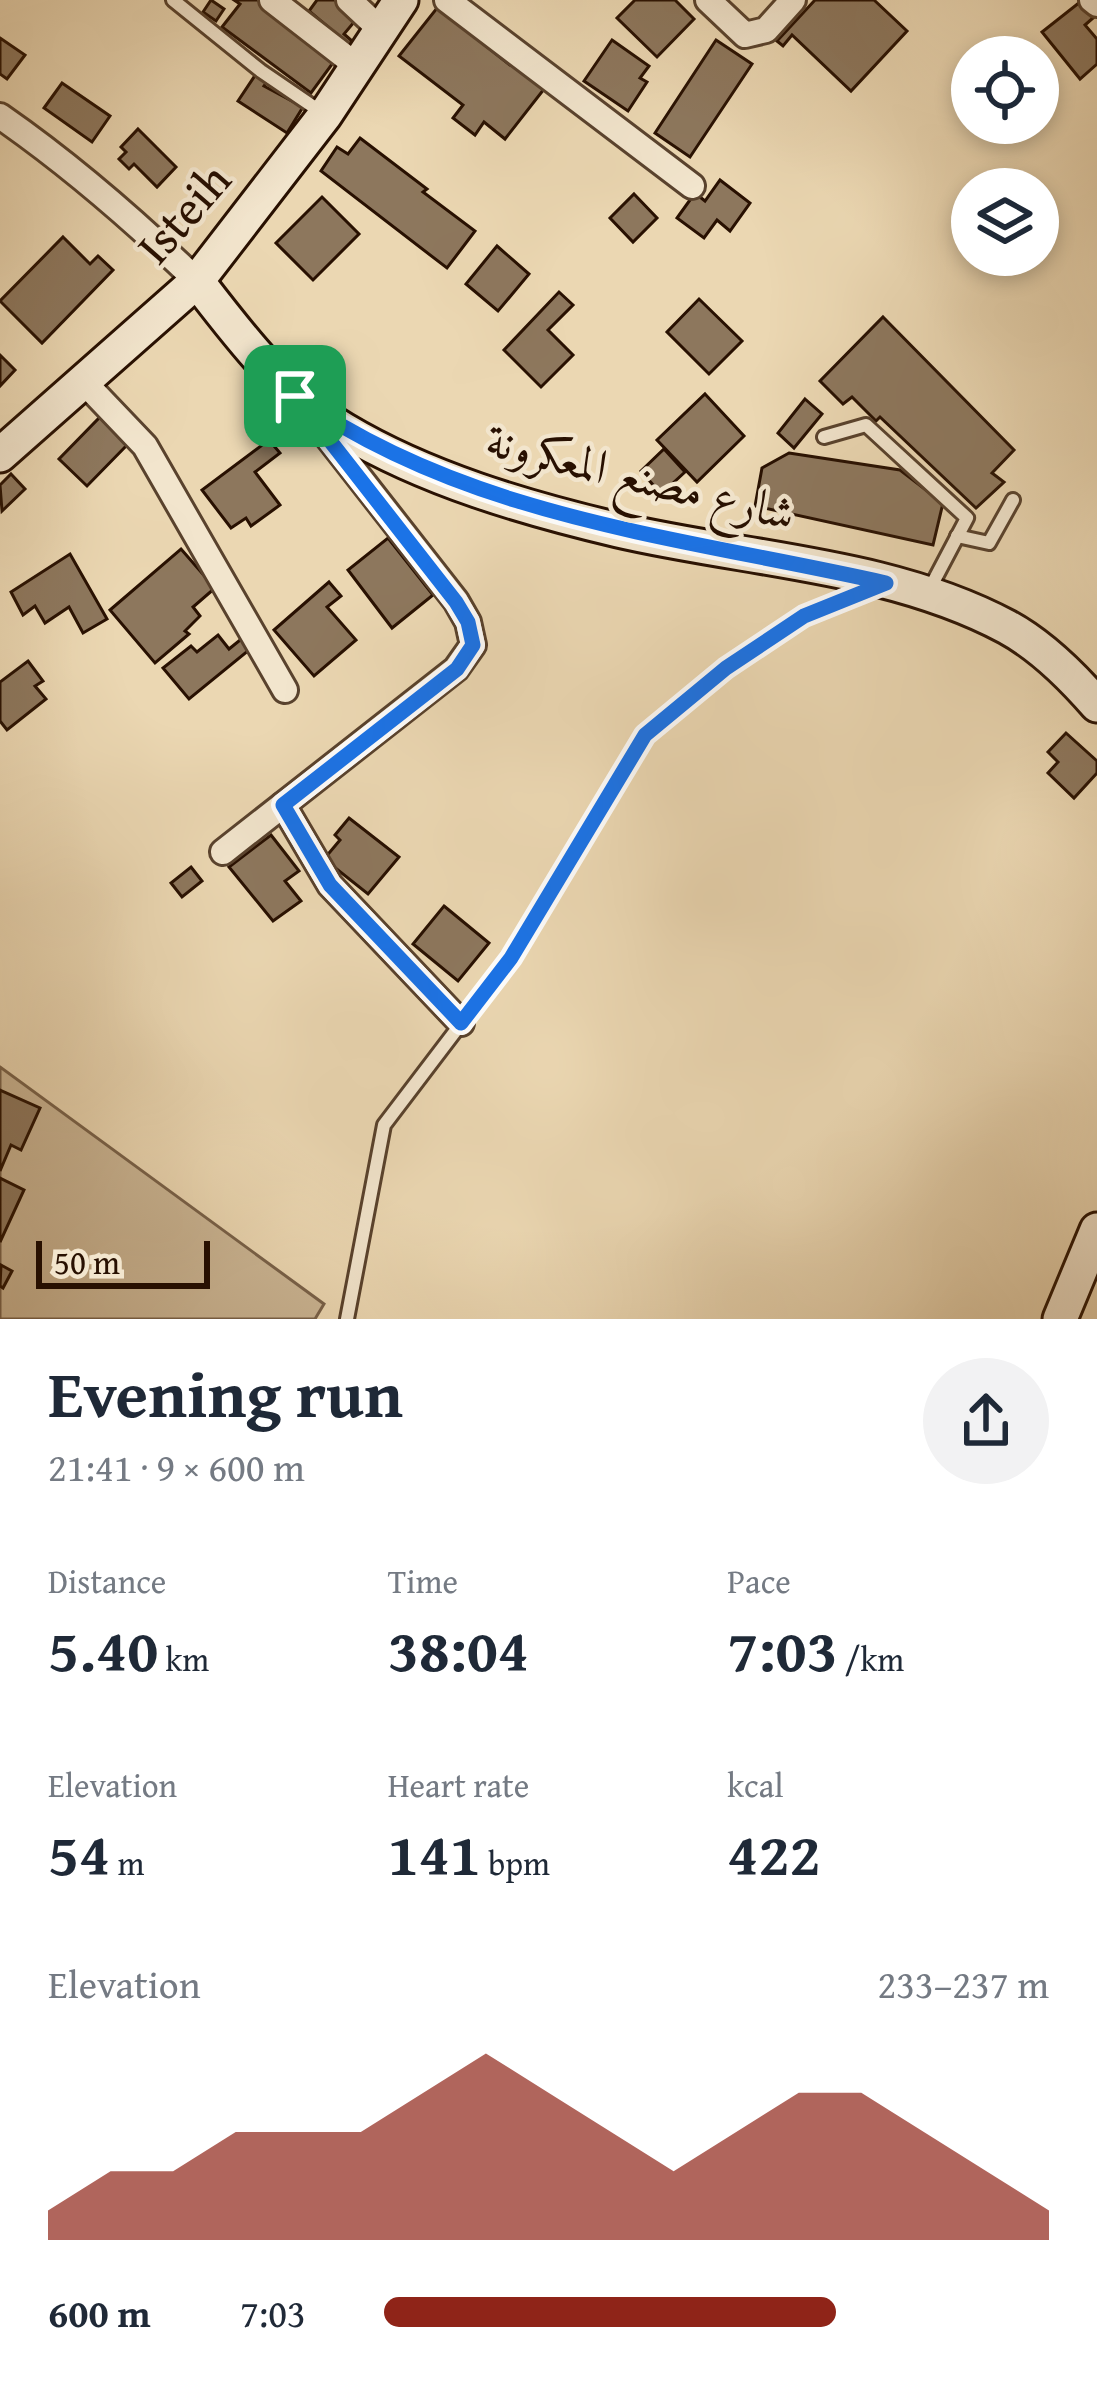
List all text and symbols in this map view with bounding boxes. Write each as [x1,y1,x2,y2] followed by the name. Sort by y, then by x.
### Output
[951,36,1059,276] map controls
[951,36,1059,144] button: locate
[119,146,247,279] street label: Isteih
[951,168,1059,276] button: layers
[244,345,346,447] pin
[262,363,328,429] icon: arrive
[477,403,803,557] street label: شارع مصنع المعكرونة
[36,1235,210,1288] scale bar
[54,1238,120,1286] text: 50 m
[48,1344,403,1441] text: Evening run
[923,1358,1049,1484] button: share
[48,1438,305,1495] text: 21:41 · 9 × 600 m
[48,1557,166,1605] text: Distance
[388,1557,458,1605] text: Time
[727,1557,791,1605] text: Pace
[48,1605,158,1693] text: 5.40
[388,1605,529,1693] text: 38:04
[727,1605,838,1693] text: 7:03
[158,1635,209,1683] text: km
[838,1635,904,1683] text: /km
[48,1761,177,1809] text: Elevation
[388,1761,529,1809] text: Heart rate
[727,1761,784,1809] text: kcal
[48,1809,110,1897] text: 54
[388,1809,481,1897] text: 141
[727,1809,821,1897] text: 422
[110,1839,144,1887] text: m
[481,1839,550,1887] text: bpm
[48,1955,201,2012] text: Elevation
[877,1955,1049,2012] text: 233–237 m
[48,2284,151,2341] text: 600 m
[240,2284,306,2341] text: 7:03

